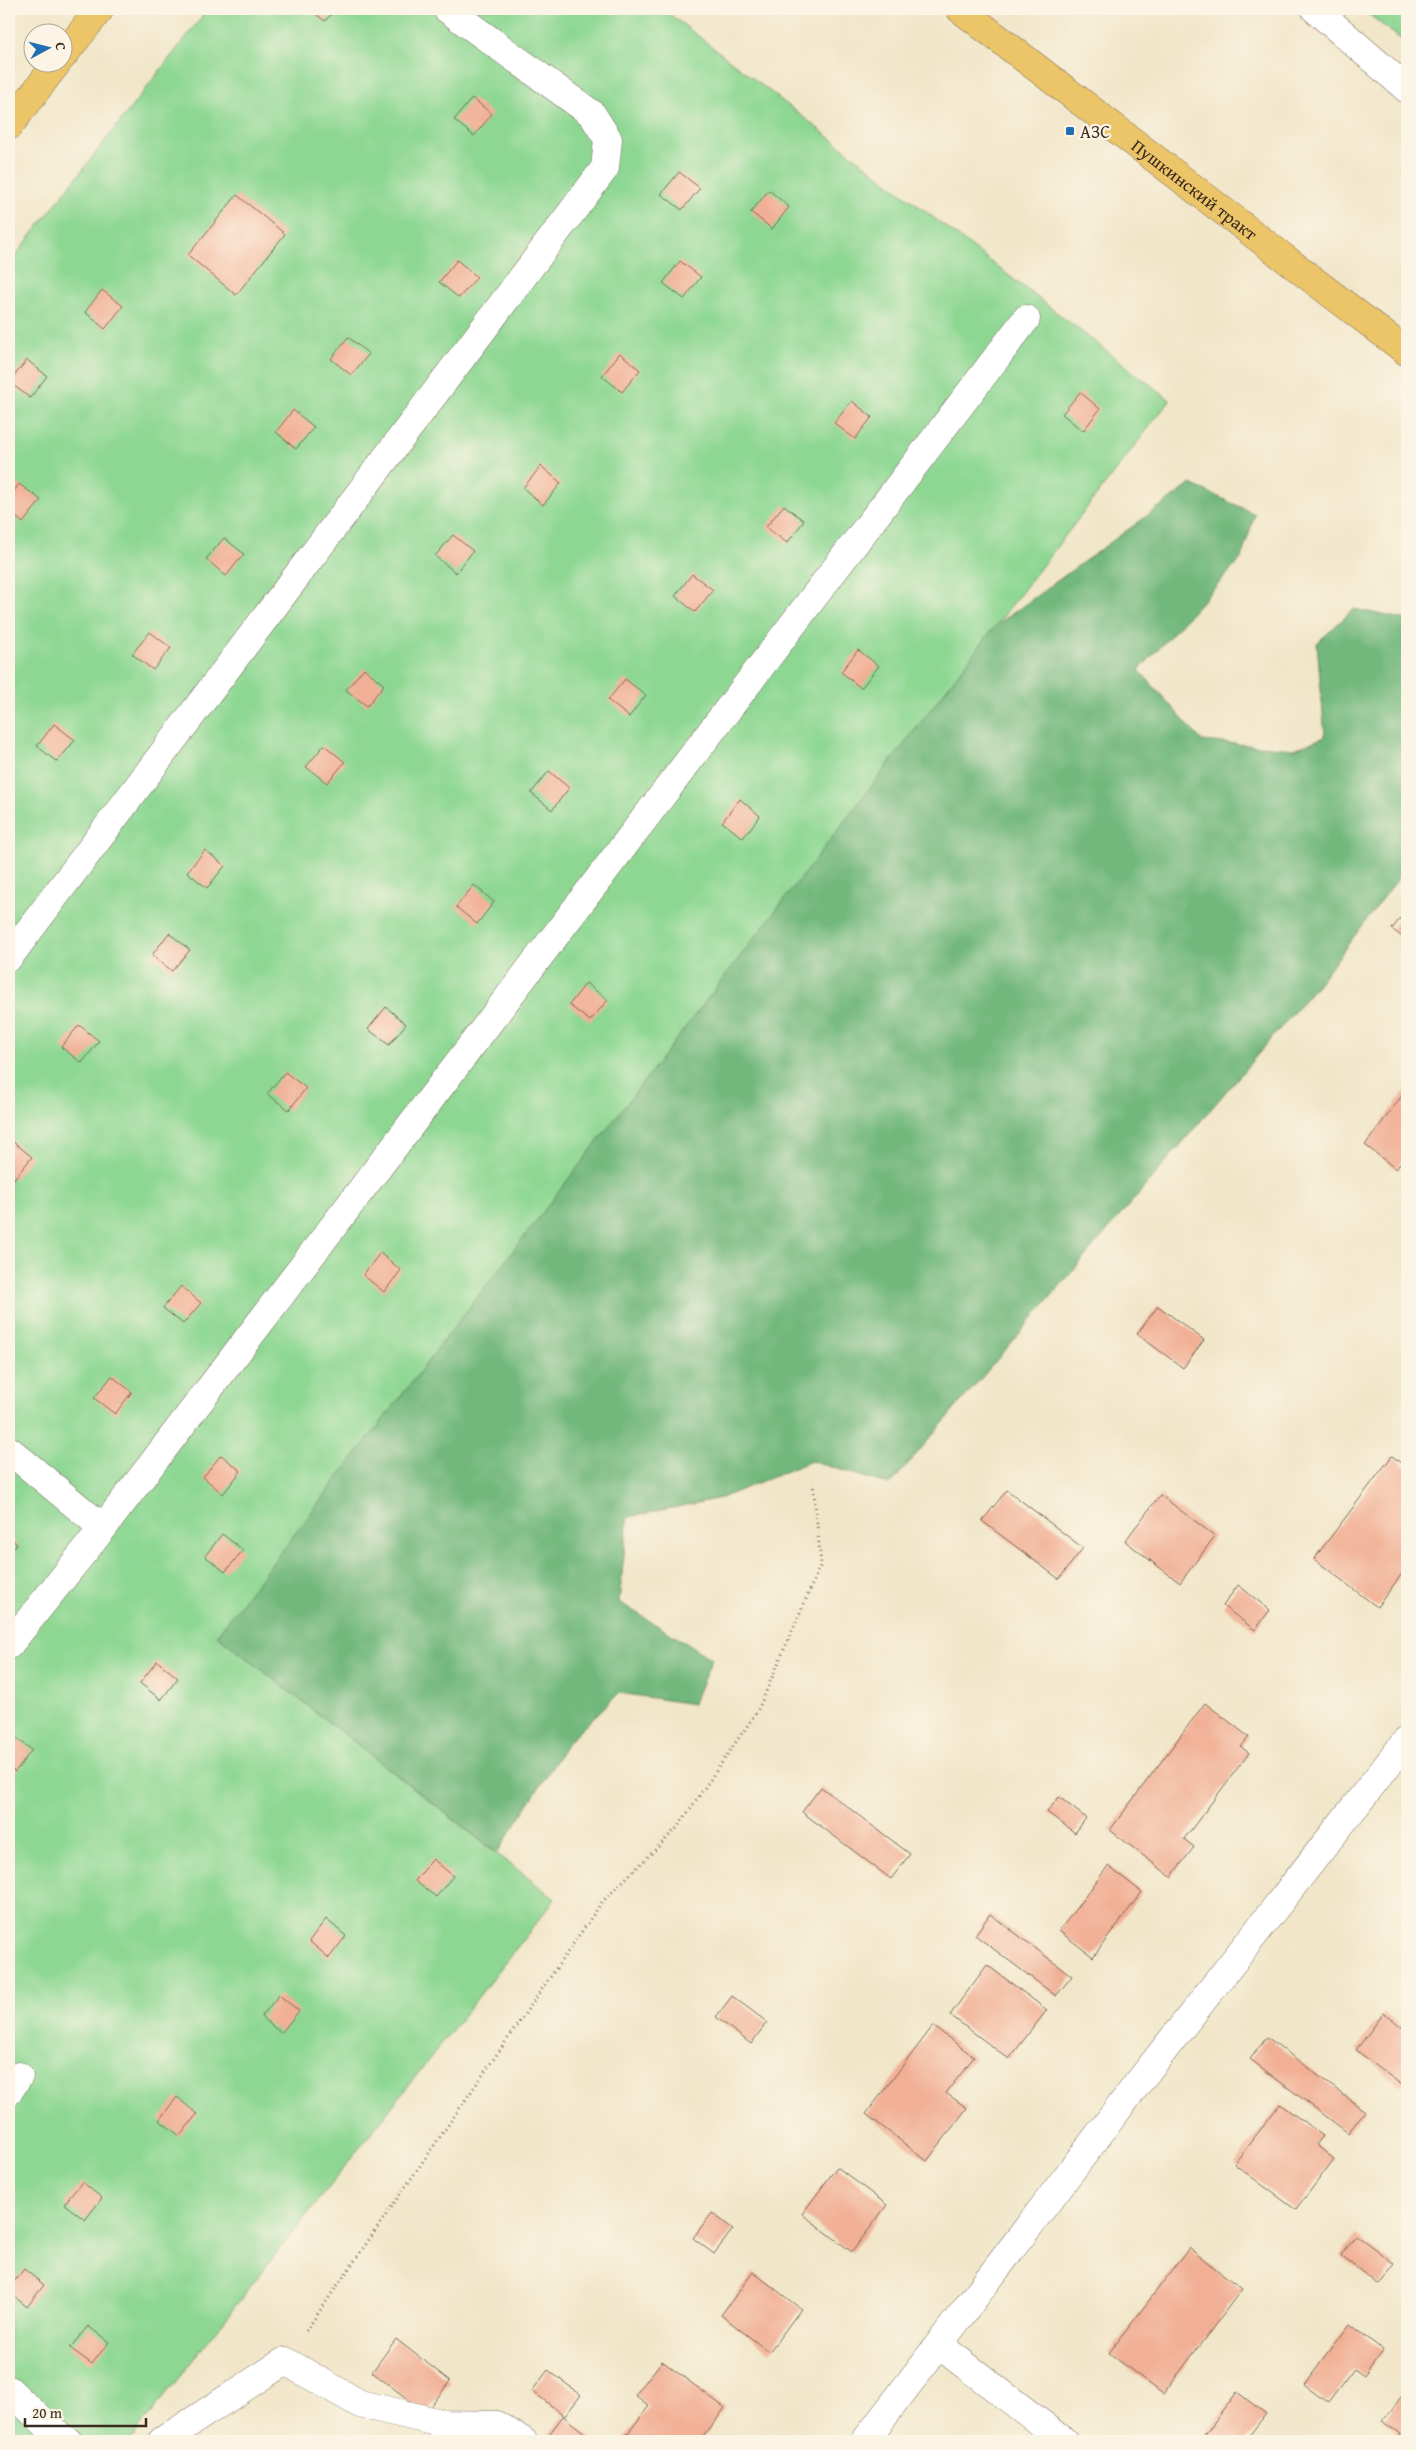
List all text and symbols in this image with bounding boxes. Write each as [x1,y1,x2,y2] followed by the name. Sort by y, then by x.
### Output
[22,22,72,72] north arrow
[50,41,71,52] text: С
[1080,118,1110,145] place label: АЗС
[1064,125,1076,137] marker: АЗС
[1126,132,1264,247] street label: Пушкинский тракт
[25,2395,146,2427] scale bar
[32,2402,63,2423] text: 20 m

